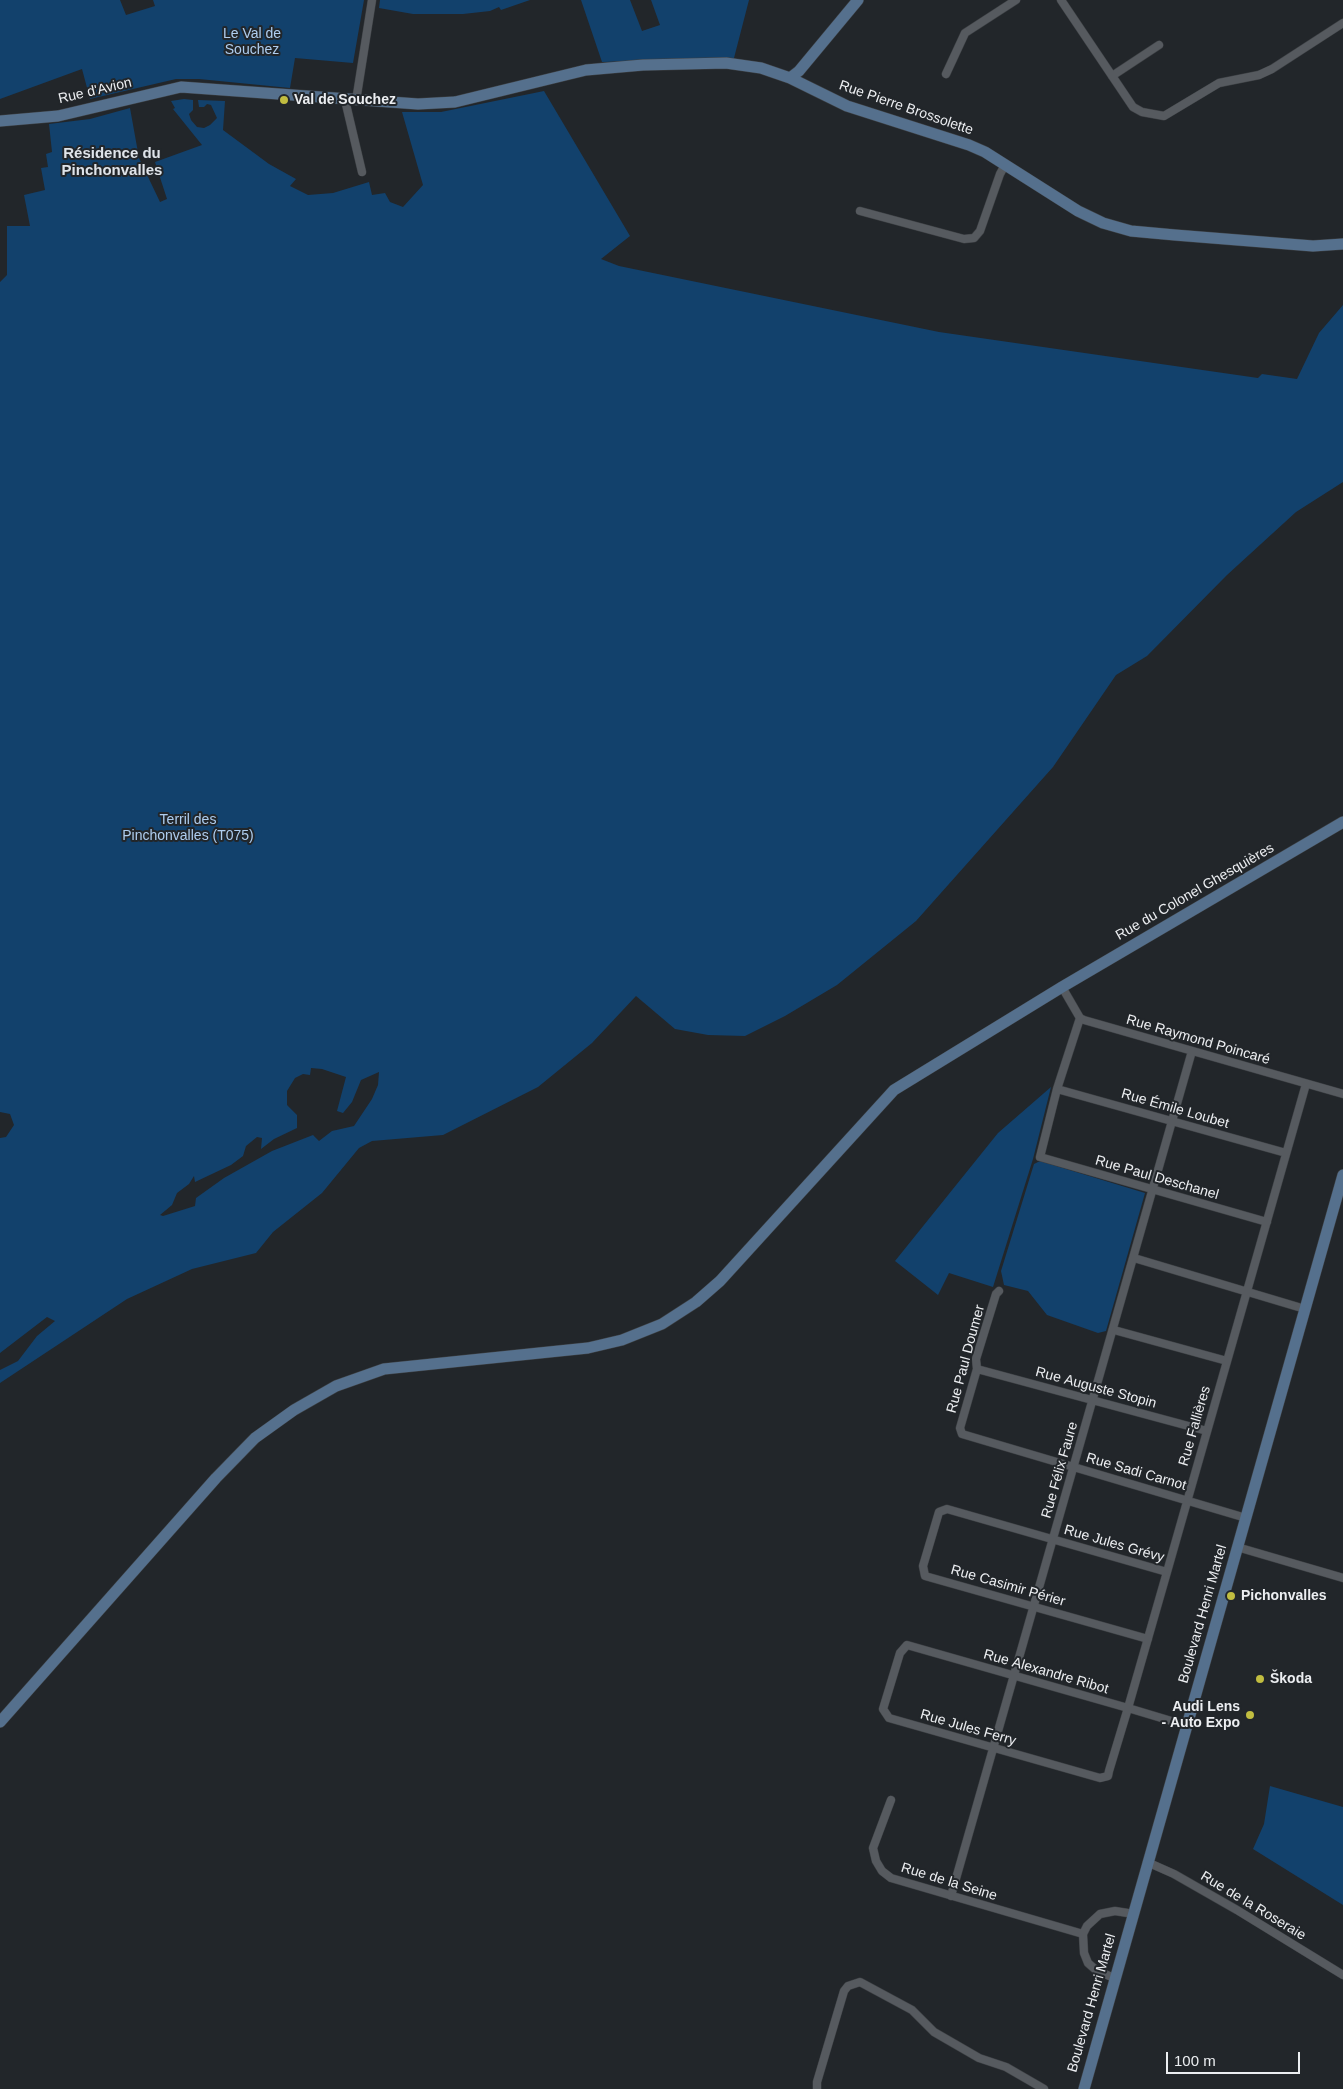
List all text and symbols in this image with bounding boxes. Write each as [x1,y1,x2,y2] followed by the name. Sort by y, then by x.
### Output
[223,26,281,58] park label: Le Val de Souchez
[57,74,133,108] street label: Rue d'Avion
[837,77,975,139] street label: Rue Pierre Brossolette
[294,92,396,108] place label: Val de Souchez
[278,94,290,106] marker: Val de Souchez
[62,145,162,180] district label: Résidence du Pinchonvalles
[122,812,254,844] park label: Terril des Pinchonvalles (T075)
[1113,840,1277,944] street label: Rue du Colonel Ghesquières
[1124,1011,1272,1069] street label: Rue Raymond Poincaré
[1119,1086,1231,1132] street label: Rue Émile Loubet
[1093,1152,1221,1204] street label: Rue Paul Deschanel
[943,1303,989,1415] street label: Rue Paul Doumer
[1034,1364,1158,1412] street label: Rue Auguste Stopin
[1176,1384,1214,1468] street label: Rue Fallières
[1038,1420,1082,1520] street label: Rue Félix Faure
[1084,1450,1188,1494] street label: Rue Sadi Carnot
[1062,1522,1166,1566] street label: Rue Jules Grévy
[1175,1543,1231,1685] street label: Boulevard Henri Martel
[949,1562,1067,1610] street label: Rue Casimir Périer
[1241,1588,1327,1604] place label: Pichonvalles
[1225,1590,1237,1602] marker: Pichonvalles
[982,1646,1110,1698] street label: Rue Alexandre Ribot
[1270,1671,1312,1687] place label: Škoda
[1254,1673,1266,1685] marker: Škoda
[1161,1699,1240,1731] place label: Audi Lens - Auto Expo
[918,1706,1018,1750] street label: Rue Jules Ferry
[1244,1709,1256,1721] marker: Audi Lens - Auto Expo
[899,1859,999,1905] street label: Rue de la Seine
[1197,1868,1309,1944] street label: Rue de la Roseraie
[1064,1932,1120,2074] street label: Boulevard Henri Martel
[1168,2042,1302,2074] scale bar
[1174,2052,1216,2069] text: 100 m

